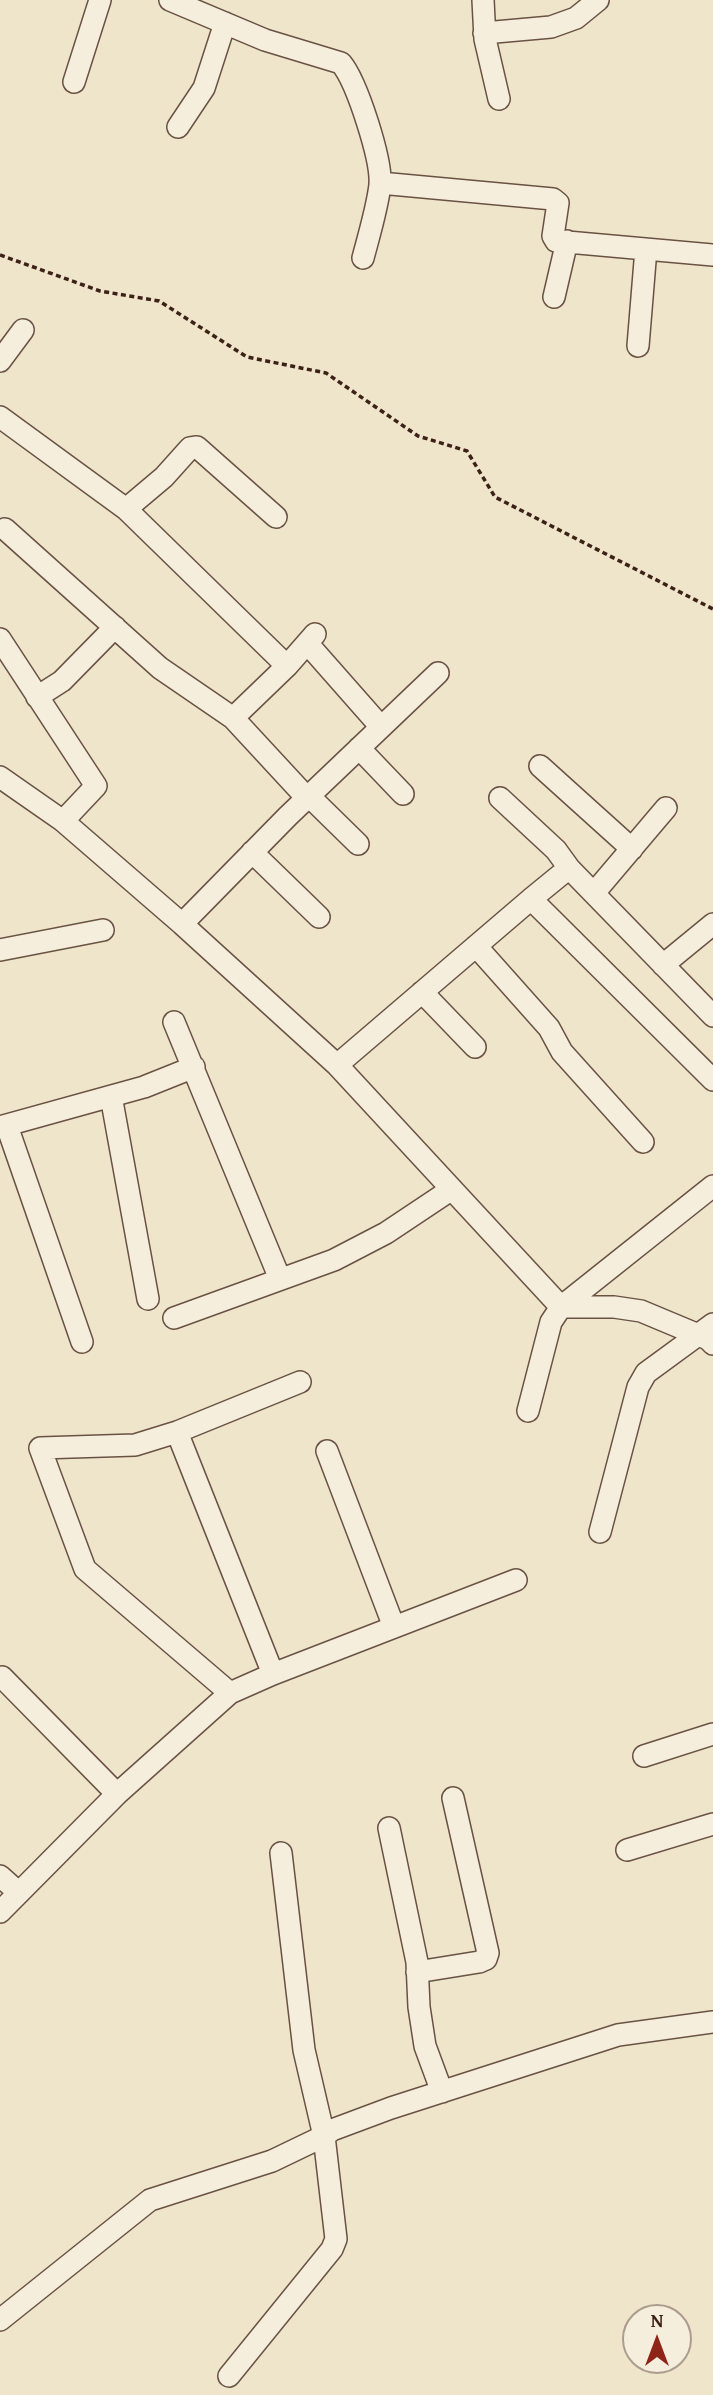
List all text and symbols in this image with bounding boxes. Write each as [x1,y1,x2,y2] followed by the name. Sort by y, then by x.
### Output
[622,2304,692,2374] north arrow
[651,2306,663,2334] text: N

